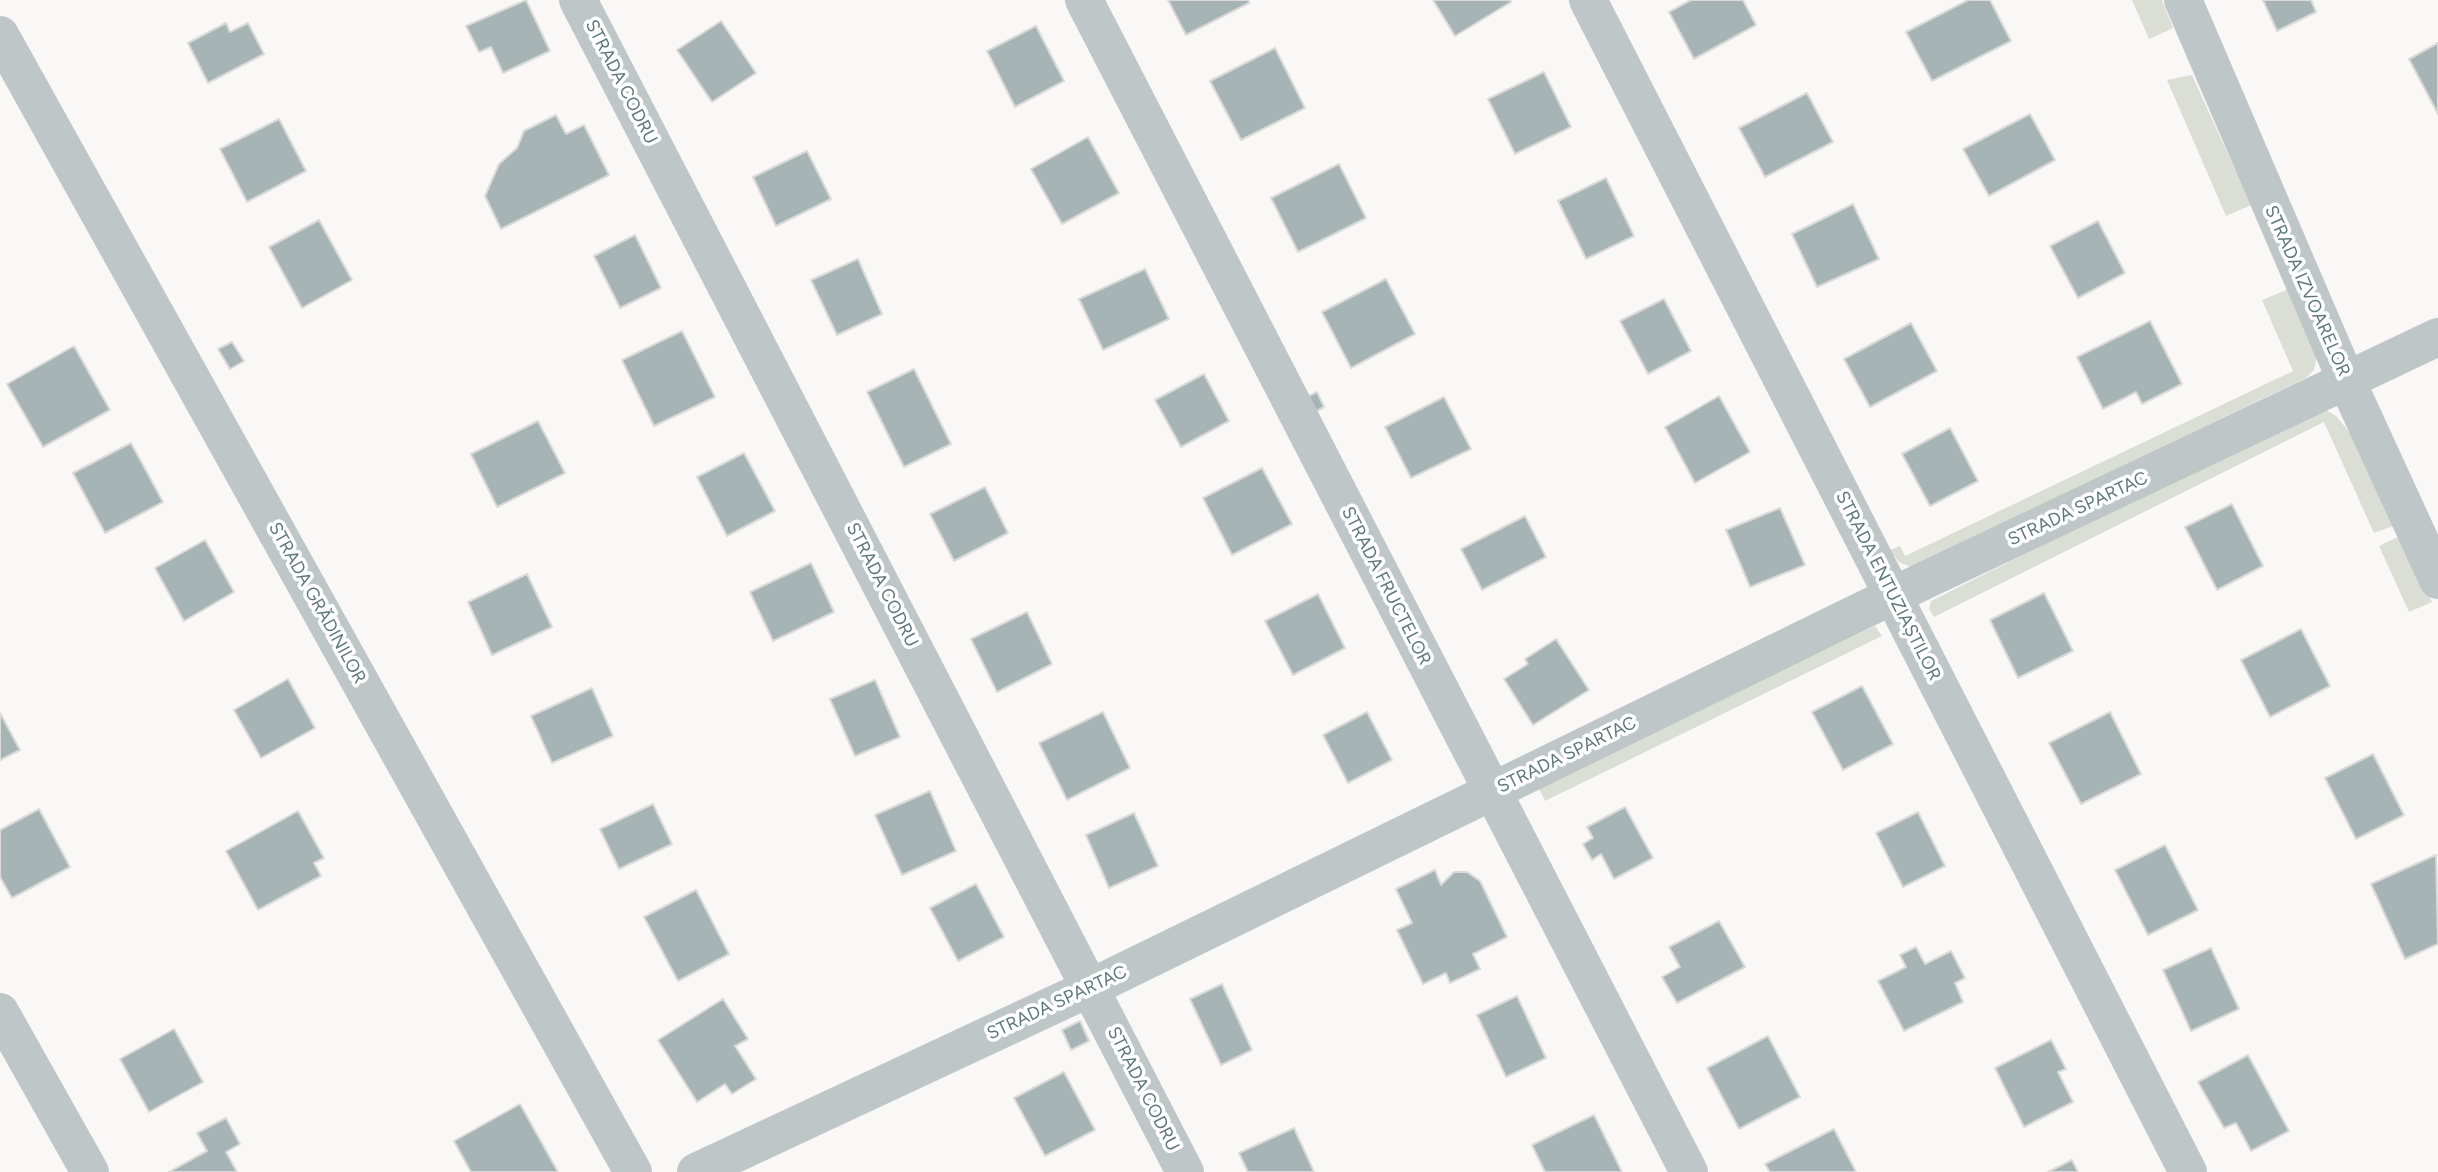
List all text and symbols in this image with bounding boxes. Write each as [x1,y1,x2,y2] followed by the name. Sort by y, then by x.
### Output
[580,16,662,148] street label: STRADA CODRU
[2260,202,2354,380] street label: STRADA IZVOARELOR
[2005,467,2151,551] street label: STRADA SPARTAC
[1831,488,1945,684] street label: STRADA ENTUZIAȘTILOR
[1337,503,1435,669] street label: STRADA FRUCTELOR
[264,519,370,687] street label: STRADA GRĂDINILOR
[841,519,923,651] street label: STRADA CODRU
[1494,712,1640,798] street label: STRADA SPARTAC
[984,961,1130,1045] street label: STRADA SPARTAC
[1102,1023,1184,1155] street label: STRADA CODRU

